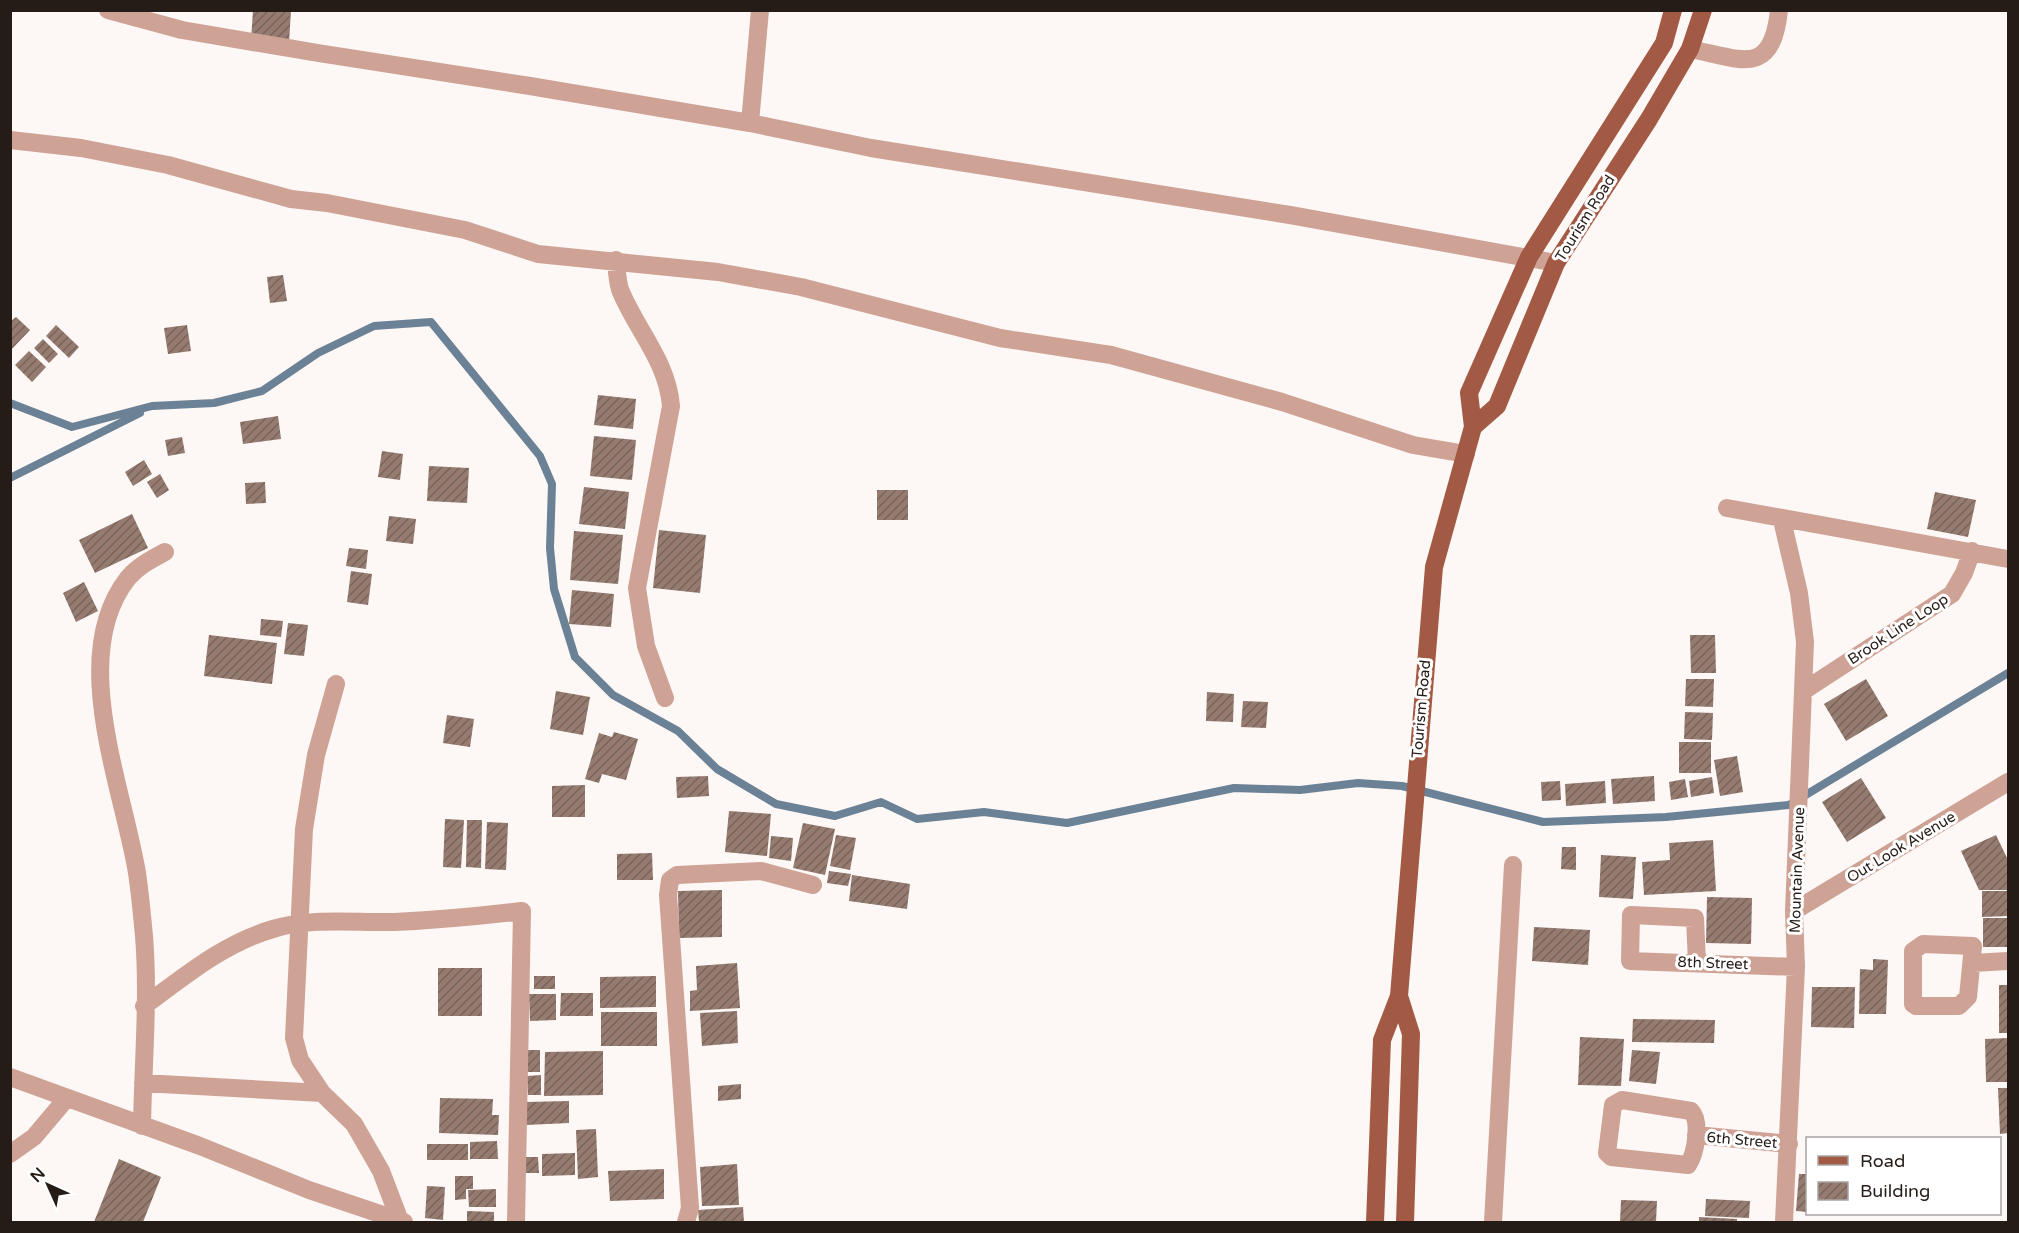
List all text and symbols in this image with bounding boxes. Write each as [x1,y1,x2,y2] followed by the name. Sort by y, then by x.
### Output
[1551,171,1619,265] street label: Tourism Road
[1844,590,1952,668] street label: Brook Line Loop
[1408,659,1434,759] street label: Tourism Road
[1786,807,1808,933] street label: Mountain Avenue
[1843,807,1959,887] street label: Out Look Avenue
[1677,953,1749,973] street label: 8th Street
[1706,1128,1778,1152] street label: 6th Street
[1806,1137,2001,1215] legend
[1860,1150,1905,1172] text: Road
[18,1155,78,1215] north arrow
[26,1163,50,1187] text: N
[1860,1180,1930,1202] text: Building

